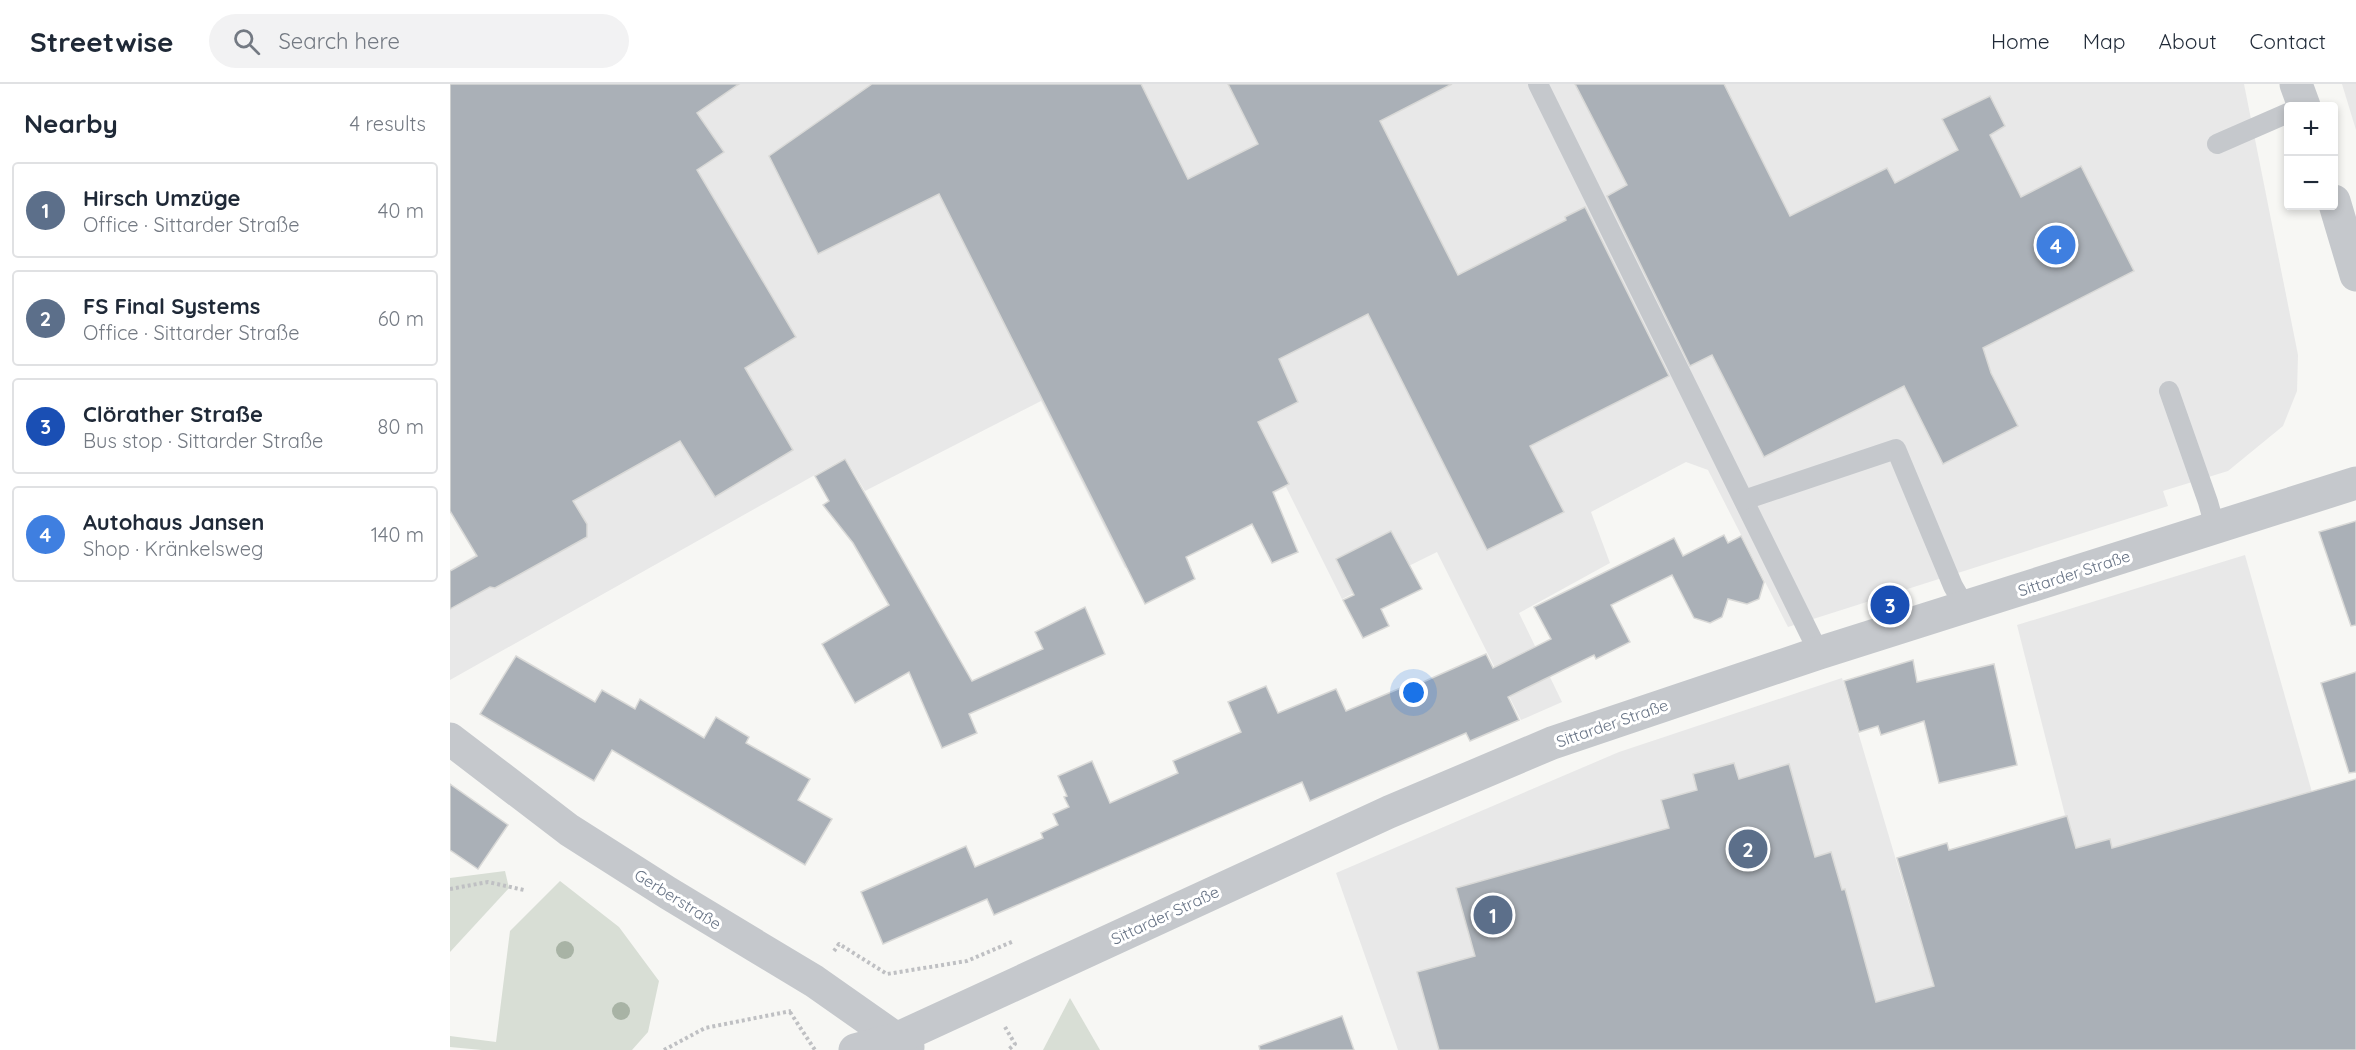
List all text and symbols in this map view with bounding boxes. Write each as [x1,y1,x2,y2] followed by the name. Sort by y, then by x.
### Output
[209,14,629,68] search box
[30,24,173,59] text: Streetwise
[230,25,263,58] icon: search
[278,27,400,55] text: Search here
[1991,28,2050,54] text: Home
[2083,28,2126,54] text: Map
[2159,28,2217,54] text: About
[2250,28,2326,54] text: Contact
[2284,102,2338,210] map controls
[2284,102,2338,156] button: +
[24,107,118,140] text: Nearby
[350,111,426,136] text: 4 results
[2284,156,2338,210] button: −
[83,184,240,212] text: Hirsch Umzüge
[42,198,49,223] text: 1
[378,198,424,223] text: 40 m
[83,212,300,237] text: Office · Sittarder Straße
[2036,222,2076,268] pin: 4
[83,292,260,320] text: FS Final Systems
[40,306,51,331] text: 2
[378,306,424,331] text: 60 m
[83,320,300,345] text: Office · Sittarder Straße
[83,400,263,428] text: Clörather Straße
[40,414,51,439] text: 3
[378,414,424,439] text: 80 m
[83,428,323,453] text: Bus stop · Sittarder Straße
[83,508,264,536] text: Autohaus Jansen
[40,522,51,547] text: 4
[371,522,424,547] text: 140 m
[83,536,263,561] text: Shop · Kränkelsweg
[2015,545,2133,601] street label: Sittarder Straße
[1870,582,1910,628] pin: 3
[1399,678,1428,707] your location
[1553,695,1671,751] street label: Sittarder Straße
[1728,826,1768,872] pin: 2
[631,864,725,934] street label: Gerberstraße
[1108,881,1222,949] street label: Sittarder Straße
[1474,892,1512,938] pin: 1

